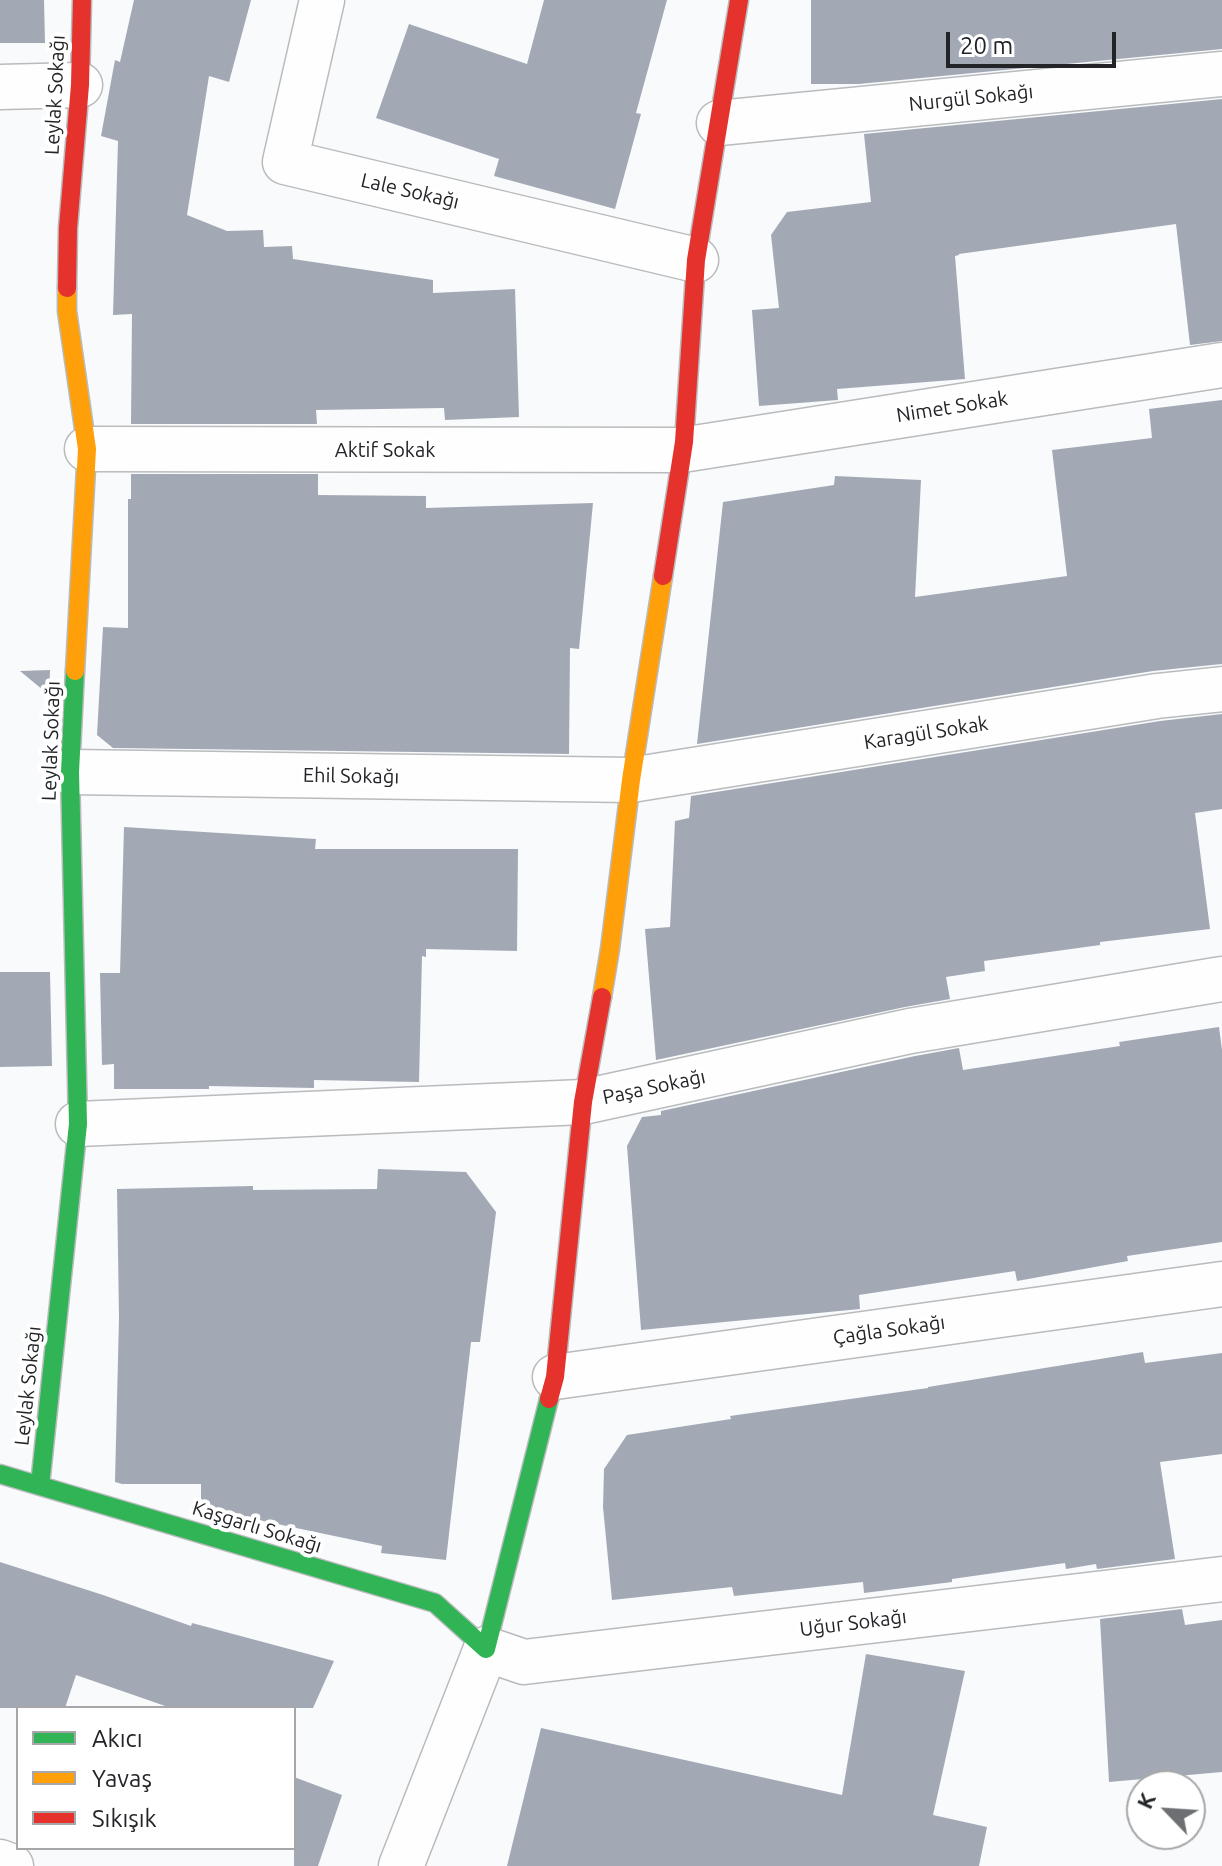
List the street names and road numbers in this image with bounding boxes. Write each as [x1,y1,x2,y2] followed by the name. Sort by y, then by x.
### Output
[40,34,70,156] street label: Leylak Sokağı
[908,80,1034,116] street label: Nurgül Sokağı
[358,168,462,214] street label: Lale Sokağı
[895,386,1009,428] street label: Nimet Sokak
[335,438,435,462] street label: Aktif Sokak
[37,681,65,801] street label: Leylak Sokağı
[862,711,990,755] street label: Karagül Sokak
[303,763,399,789] street label: Ehil Sokağı
[600,1064,708,1110] street label: Paşa Sokağı
[831,1310,947,1350] street label: Çağla Sokağı
[10,1325,46,1447] street label: Leylak Sokağı
[189,1496,325,1558] street label: Kaşgarlı Sokağı
[798,1605,908,1641] street label: Uğur Sokağı

